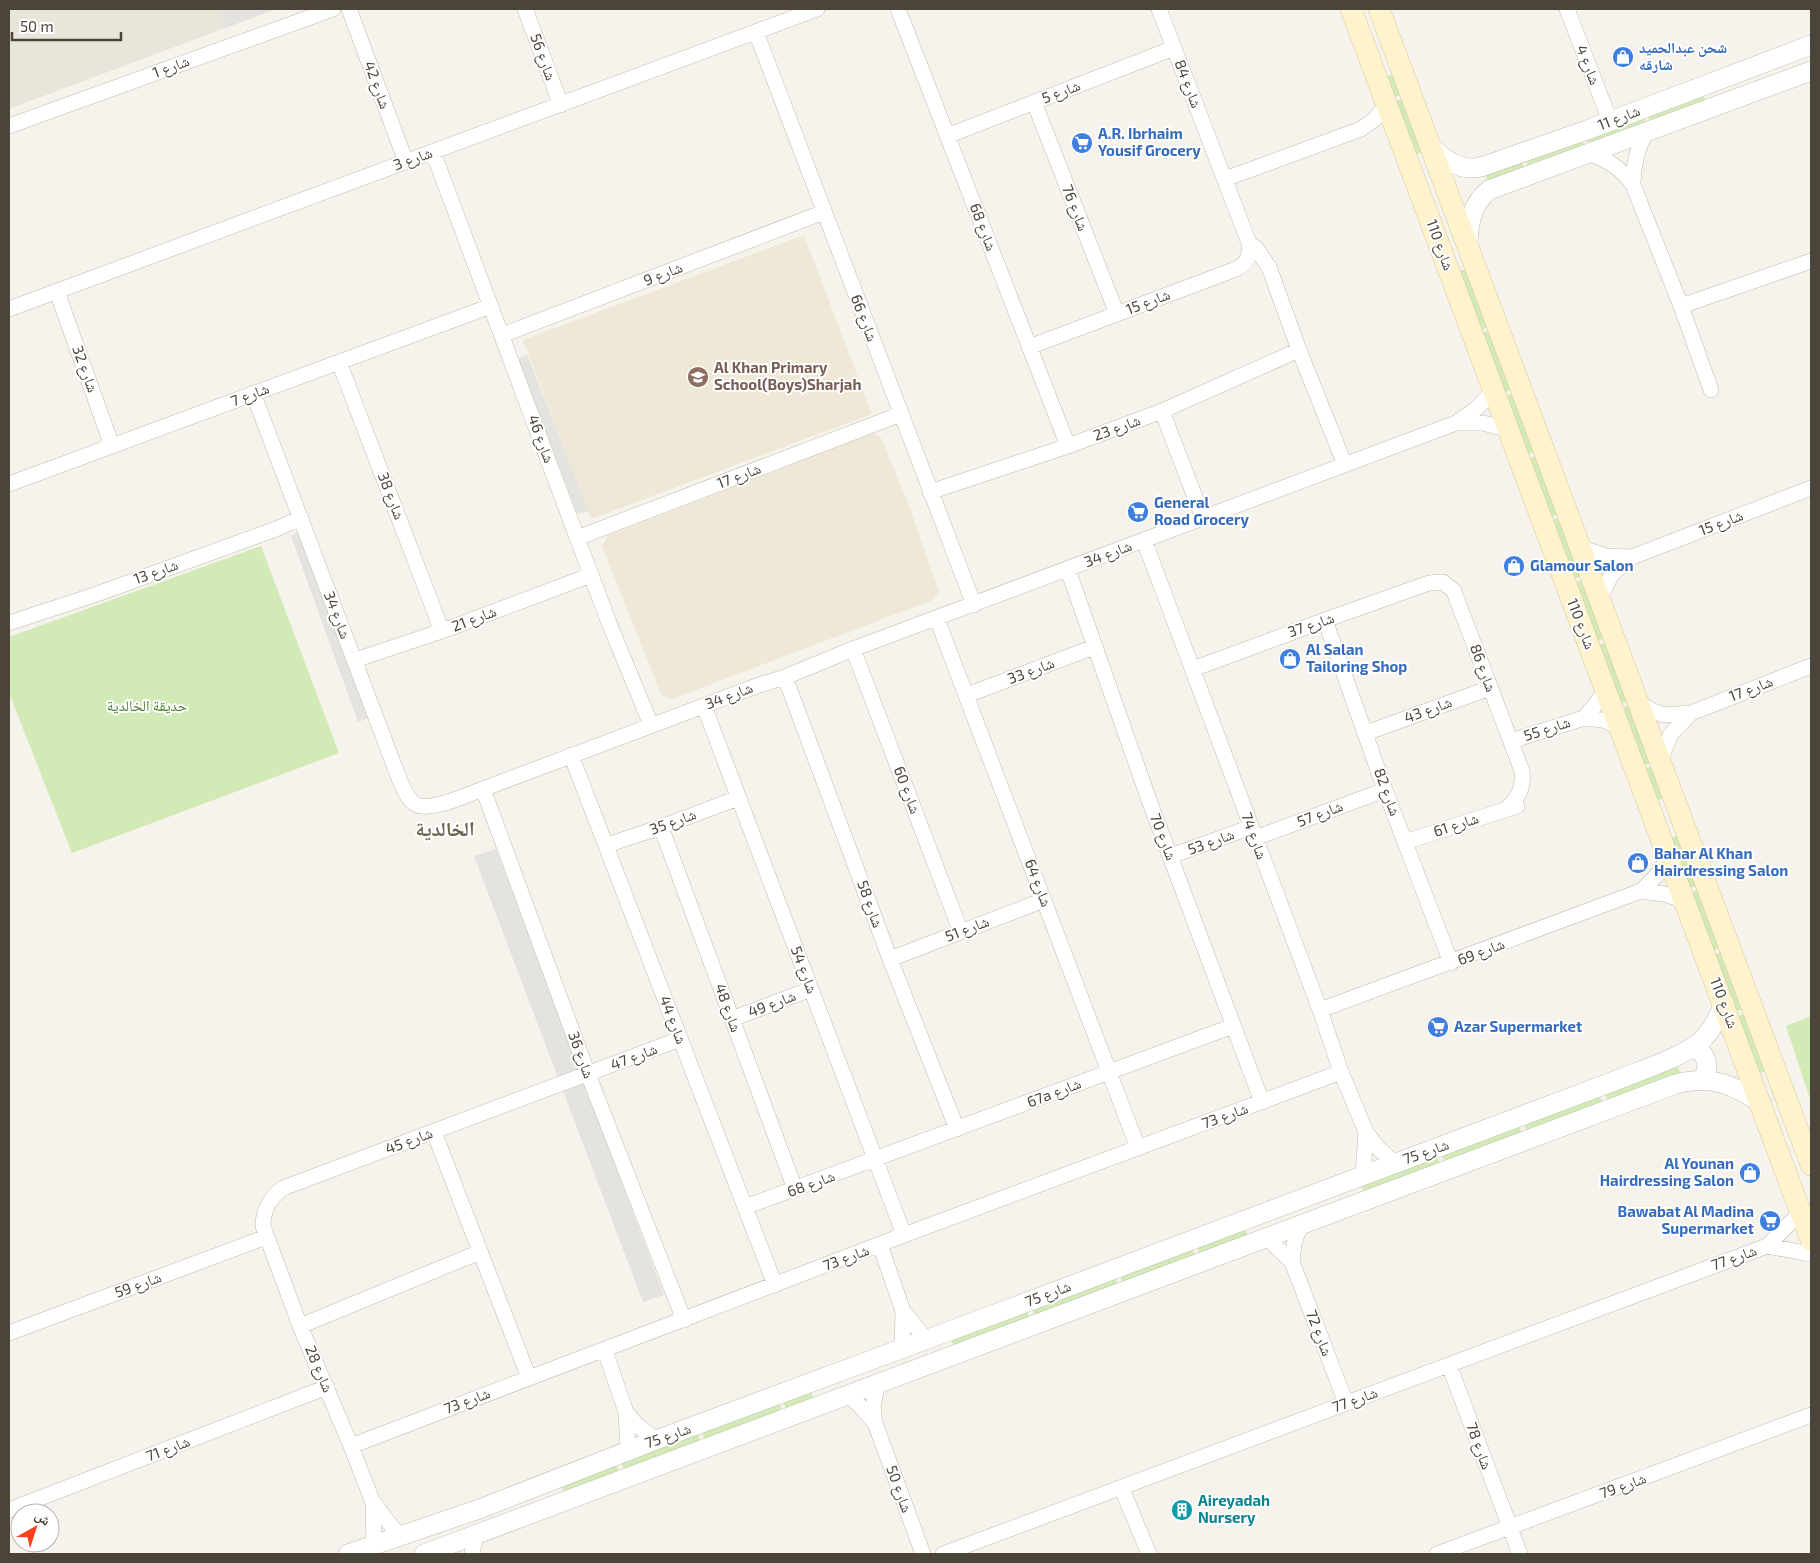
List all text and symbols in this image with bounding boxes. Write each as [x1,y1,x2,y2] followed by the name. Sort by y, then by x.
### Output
[12,10,121,42] scale bar
[20,17,54,35] text: 50 m
[525,31,561,83] street label: شارع 56
[1639,38,1727,73] place label: شحن عبدالحميد شارقه
[1571,42,1605,88] street label: شارع 4
[1611,45,1635,69] shop icon: شحن عبدالحميد شارقه
[150,51,192,83] street label: شارع 1
[1170,57,1206,111] street label: شارع 84
[359,58,395,112] street label: شارع 42
[1039,75,1083,108] street label: شارع 5
[1595,101,1643,135] street label: شارع 11
[1098,124,1201,160] place label: A.R. Ibrhaim Yousif Grocery
[1070,131,1094,155] supermarket icon: A.R. Ibrhaim Yousif Grocery
[391,143,435,175] street label: شارع 3
[1057,182,1093,234] street label: شارع 76
[965,200,1001,254] street label: شارع 68
[1422,217,1458,273] street label: شارع 110
[641,257,686,291] street label: شارع 9
[1123,284,1173,320] street label: شارع 15
[846,292,882,345] street label: شارع 66
[67,343,103,395] street label: شارع 32
[714,358,861,394] place label: Al Khan Primary School(Boys)Sharjah
[686,365,710,389] school or university icon: Al Khan Primary School(Boys)Sharjah
[228,379,272,411] street label: شارع 7
[1091,410,1143,446] street label: شارع 23
[523,412,559,466] street label: شارع 46
[714,458,764,493] street label: شارع 17
[373,469,409,523] street label: شارع 38
[1154,493,1249,529] place label: General Road Grocery
[1126,500,1150,524] supermarket icon: General Road Grocery
[1696,505,1746,541] street label: شارع 15
[1081,536,1135,572] street label: شارع 34
[1502,554,1526,578] shop icon: Glamour Salon
[131,555,181,589] street label: شارع 13
[1530,556,1634,574] place label: Glamour Salon
[319,588,355,642] street label: شارع 34
[1562,596,1600,652] street label: شارع 110
[449,601,499,637] street label: شارع 21
[1285,608,1337,642] street label: شارع 37
[1306,640,1407,675] place label: Al Salan Tailoring Shop
[1465,641,1501,695] street label: شارع 86
[1278,647,1302,671] shop icon: Al Salan Tailoring Shop
[1005,653,1057,689] street label: شارع 33
[1726,671,1776,706] street label: شارع 17
[702,678,756,714] street label: شارع 34
[1401,692,1455,728] street label: شارع 43
[107,696,188,714] park label: حديقة الخالدية
[1521,712,1573,746] street label: شارع 55
[889,763,925,817] street label: شارع 60
[1369,765,1405,819] street label: شارع 82
[1294,796,1346,832] street label: شارع 57
[647,804,699,840] street label: شارع 35
[1431,808,1481,842] street label: شارع 61
[1236,810,1272,862] street label: شارع 74
[1145,811,1181,863] street label: شارع 70
[415,816,475,841] district label: الخالدية
[1185,824,1237,860] street label: شارع 53
[1654,844,1788,879] place label: Bahar Al Khan Hairdressing Salon
[1626,851,1650,875] shop icon: Bahar Al Khan Hairdressing Salon
[1020,856,1056,910] street label: شارع 64
[852,878,888,931] street label: شارع 58
[942,911,992,947] street label: شارع 51
[1455,934,1508,970] street label: شارع 69
[786,943,822,997] street label: شارع 54
[1705,975,1743,1031] street label: شارع 110
[710,981,746,1035] street label: شارع 48
[745,986,799,1022] street label: شارع 49
[655,993,691,1047] street label: شارع 44
[1426,1015,1450,1039] supermarket icon: Azar Supermarket
[1454,1017,1582,1035] place label: Azar Supermarket
[563,1029,599,1081] street label: شارع 36
[608,1039,660,1075] street label: شارع 47
[1024,1074,1084,1112] street label: 67a شارع
[1199,1098,1251,1134] street label: شارع 73
[382,1123,436,1159] street label: شارع 45
[1400,1134,1452,1170] street label: شارع 75
[1600,1154,1734,1189] place label: Al Younan Hairdressing Salon
[1738,1161,1762,1185] shop icon: Al Younan Hairdressing Salon
[784,1166,838,1202] street label: شارع 68
[1618,1202,1754,1237] place label: Bawabat Al Madina Supermarket
[1758,1209,1782,1233] supermarket icon: Bawabat Al Madina Supermarket
[820,1240,872,1276] street label: شارع 73
[1708,1240,1760,1275] street label: شارع 77
[112,1267,164,1303] street label: شارع 59
[1022,1276,1074,1312] street label: شارع 75
[1301,1307,1337,1359] street label: شارع 72
[300,1342,338,1396] street label: شارع 28
[1329,1382,1381,1417] street label: شارع 77
[441,1383,493,1419] street label: شارع 73
[642,1418,694,1454] street label: شارع 75
[1461,1420,1497,1472] street label: شارع 78
[143,1431,193,1466] street label: شارع 71
[881,1463,917,1516] street label: شارع 50
[1597,1468,1649,1504] street label: شارع 79
[1198,1491,1270,1527] place label: Aireyadah Nursery
[1170,1498,1194,1522] building icon: Aireyadah Nursery
[10,1503,60,1553] north arrow
[32,1506,55,1530] text: ش

